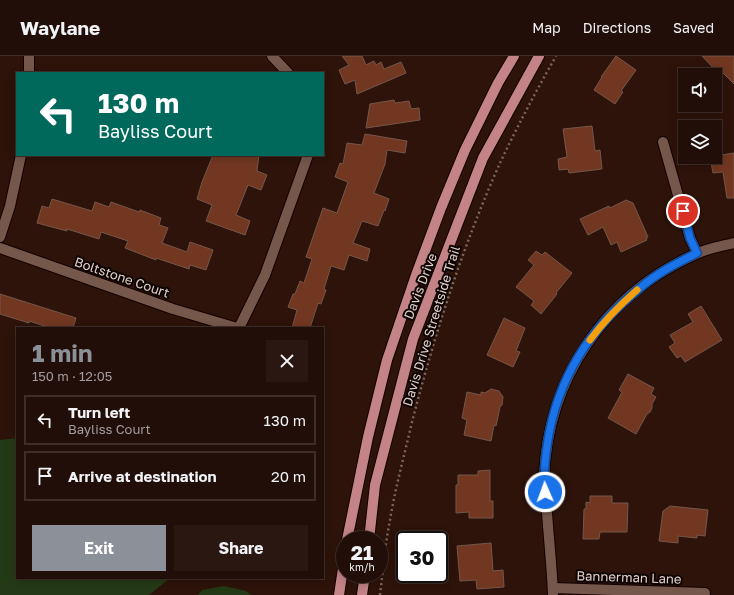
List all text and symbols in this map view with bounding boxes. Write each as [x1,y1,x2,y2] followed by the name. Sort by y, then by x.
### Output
[20,16,100,39] text: Waylane
[532,19,561,36] text: Map
[583,19,651,36] text: Directions
[673,19,714,36] text: Saved
[678,68,722,164] map controls
[678,68,722,112] button: sound
[98,86,179,119] text: 130 m
[32,88,84,140] icon: left
[98,120,213,142] text: Bayliss Court
[678,120,722,164] button: layers
[666,194,700,228] pin
[672,200,694,222] icon: arrive
[399,244,463,408] street label: Davis Drive Streetside Trail
[400,251,440,321] street label: Davis Drive
[72,253,172,301] street label: Boltstone Court
[32,338,92,367] text: 1 min
[266,340,308,382] button: close
[32,368,112,384] text: 150 m · 12:05
[68,403,130,421] text: Turn left
[34,409,56,431] icon: left
[264,411,306,429] text: 130 m
[68,421,151,437] text: Bayliss Court
[34,465,56,487] icon: arrive
[68,467,217,485] text: Arrive at destination
[271,467,306,485] text: 20 m
[524,471,566,513] position arrow
[32,525,166,571] button: Exit
[174,525,308,571] button: Share
[396,531,448,583] speed limit sign: 30
[351,540,373,564] text: 21
[349,561,375,573] text: km/h
[576,567,682,587] street label: Bannerman Lane

